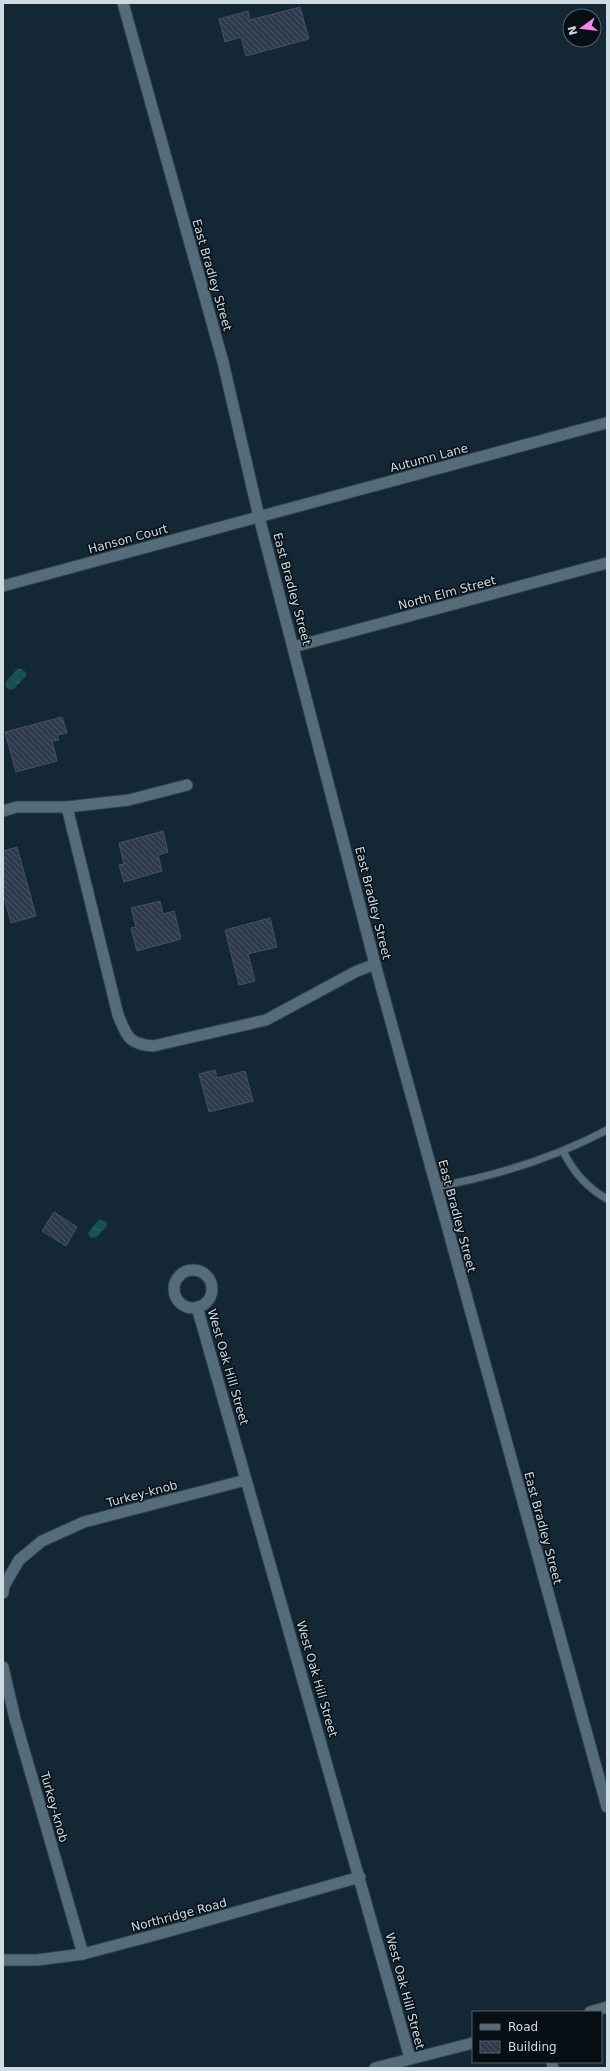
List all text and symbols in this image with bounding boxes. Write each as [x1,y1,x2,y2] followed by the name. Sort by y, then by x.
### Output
[562,8,602,48] north arrow
[565,24,580,37] text: N
[189,217,235,333] street label: East Bradley Street
[388,441,470,475] street label: Autumn Lane
[87,522,170,556] street label: Hanson Court
[270,531,314,647] street label: East Bradley Street
[397,573,498,613] street label: North Elm Street
[352,845,394,961] street label: East Bradley Street
[435,1158,479,1274] street label: East Bradley Street
[205,1307,251,1427] street label: West Oak Hill Street
[521,1470,565,1586] street label: East Bradley Street
[104,1478,179,1510] street label: Turkey-knob
[294,1619,340,1739] street label: West Oak Hill Street
[37,1769,71,1844] street label: Turkey-knob
[130,1896,228,1934] street label: Northridge Road
[383,1931,427,2051] street label: West Oak Hill Street
[472,2011,602,2063] legend
[508,2020,538,2034] text: Road
[508,2040,557,2054] text: Building

